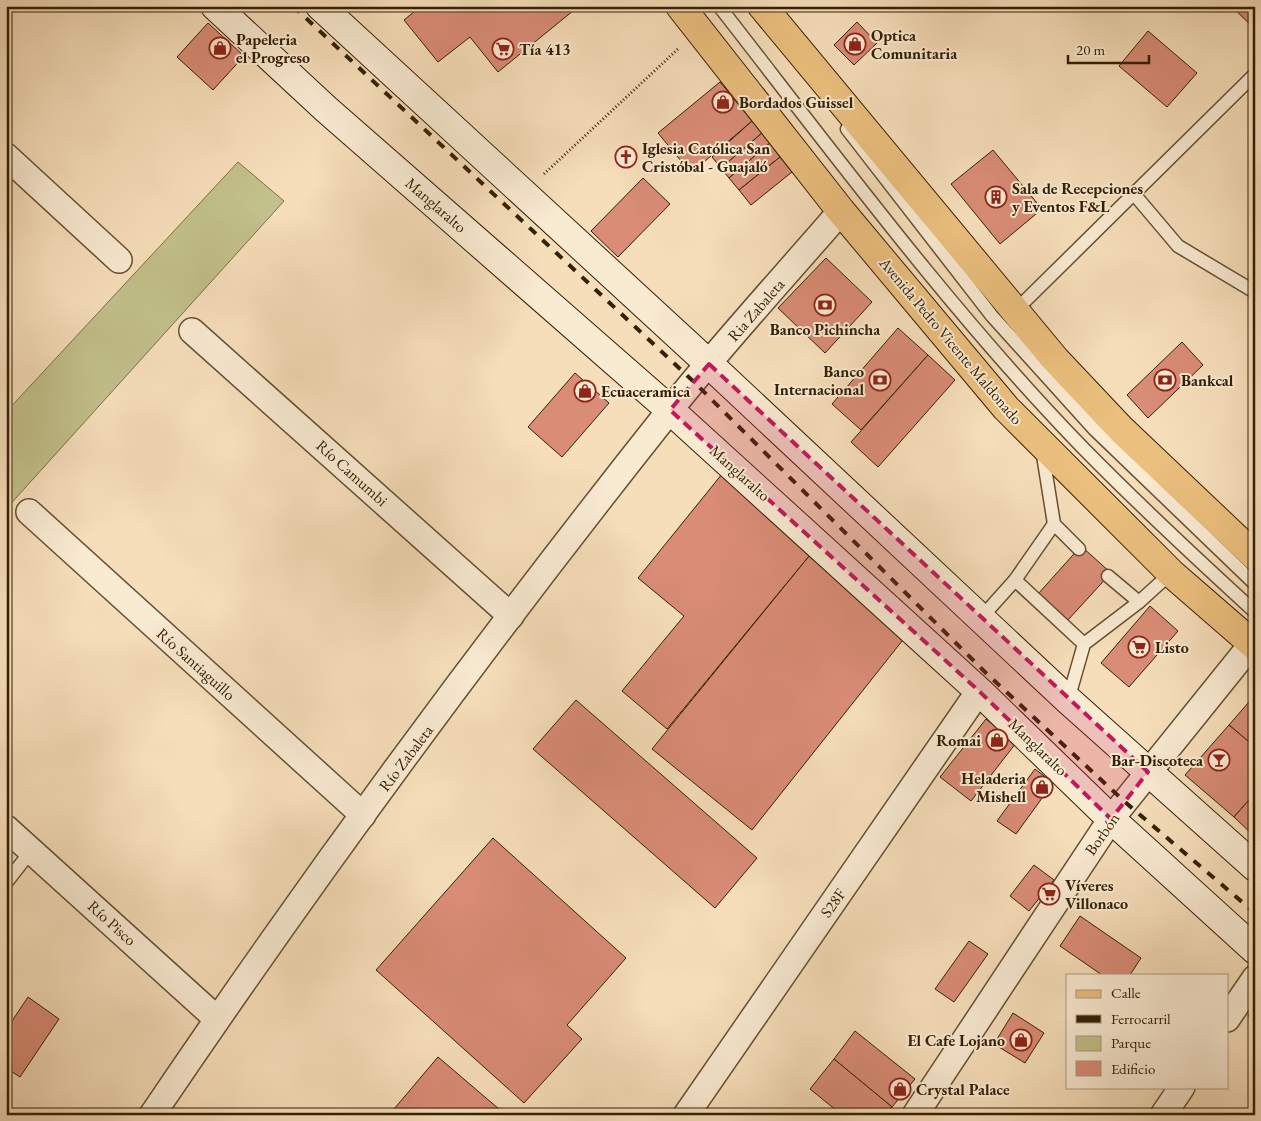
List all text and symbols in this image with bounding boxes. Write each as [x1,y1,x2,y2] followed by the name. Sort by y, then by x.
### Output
[871,25,958,64] place label: Optica Comunitaria
[236,29,310,68] place label: Papeleria el Progreso
[843,32,867,56] shop icon: Optica Comunitaria
[1068,32,1150,64] scale bar
[208,36,232,60] shop icon: Papeleria el Progreso
[491,37,515,61] supermarket icon: Tía 413
[519,39,571,60] place label: Tía 413
[1076,40,1105,59] text: 20 m
[711,90,735,114] shop icon: Bordados Guissel
[739,92,854,113] place label: Bordados Guissel
[642,138,770,177] place label: Iglesia Católica San Cristóbal - Guajaló
[614,145,638,169] church icon: Iglesia Católica San Cristóbal - Guajaló
[401,173,471,237] street label: Manglaralto
[1012,178,1143,217] place label: Sala de Recepciones y Eventos F&L
[984,185,1008,209] building icon: Sala de Recepciones y Eventos F&L
[874,252,1027,429] street label: Avenida Pedro Vicente Maldonado
[723,274,789,346] street label: Ria Zabaleta
[813,293,837,317] bank icon: Banco Pichincha
[770,319,881,340] place label: Banco Pichincha
[774,361,864,400] place label: Banco Internacional
[868,368,892,392] bank icon: Banco Internacional
[1153,368,1177,392] bank icon: Bankcal
[1181,370,1234,391] place label: Bankcal
[573,379,597,403] shop icon: Ecuaceramica
[601,381,691,402] place label: Ecuaceramica
[312,435,392,511] street label: Río Camumbi
[705,440,775,506] street label: Manglaralto
[152,623,240,705] street label: Río Santiaguillo
[1127,635,1151,659] supermarket icon: Listo
[1155,637,1189,658] place label: Listo
[1004,714,1072,781] street label: Manglaralto
[374,720,438,796] street label: Río Zabaleta
[985,728,1009,752] shop icon: Romai
[936,730,981,751] place label: Romai
[1207,748,1231,772] bar icon: Bar-Discoteca
[1111,750,1204,771] place label: Bar-Discoteca
[961,768,1027,807] place label: Heladeria Mishell
[1030,775,1054,799] shop icon: Heladeria Mishell
[1080,808,1124,859] street label: Borbón
[1065,875,1128,914] place label: Víveres Villonaco
[1037,882,1061,906] supermarket icon: Víveres Villonaco
[816,884,850,922] street label: S28F
[83,896,141,950] street label: Río Pisco
[1066,974,1228,1088] legend
[1111,983,1141,1002] text: Calle
[1111,1009,1171,1028] text: Ferrocarril
[1009,1028,1033,1052] shop icon: El Cafe Lojano
[907,1030,1005,1051] place label: El Cafe Lojano
[1111,1033,1151,1052] text: Parque
[1111,1059,1155,1078] text: Edificio
[888,1077,912,1101] shop icon: Crystal Palace
[916,1079,1010,1100] place label: Crystal Palace

